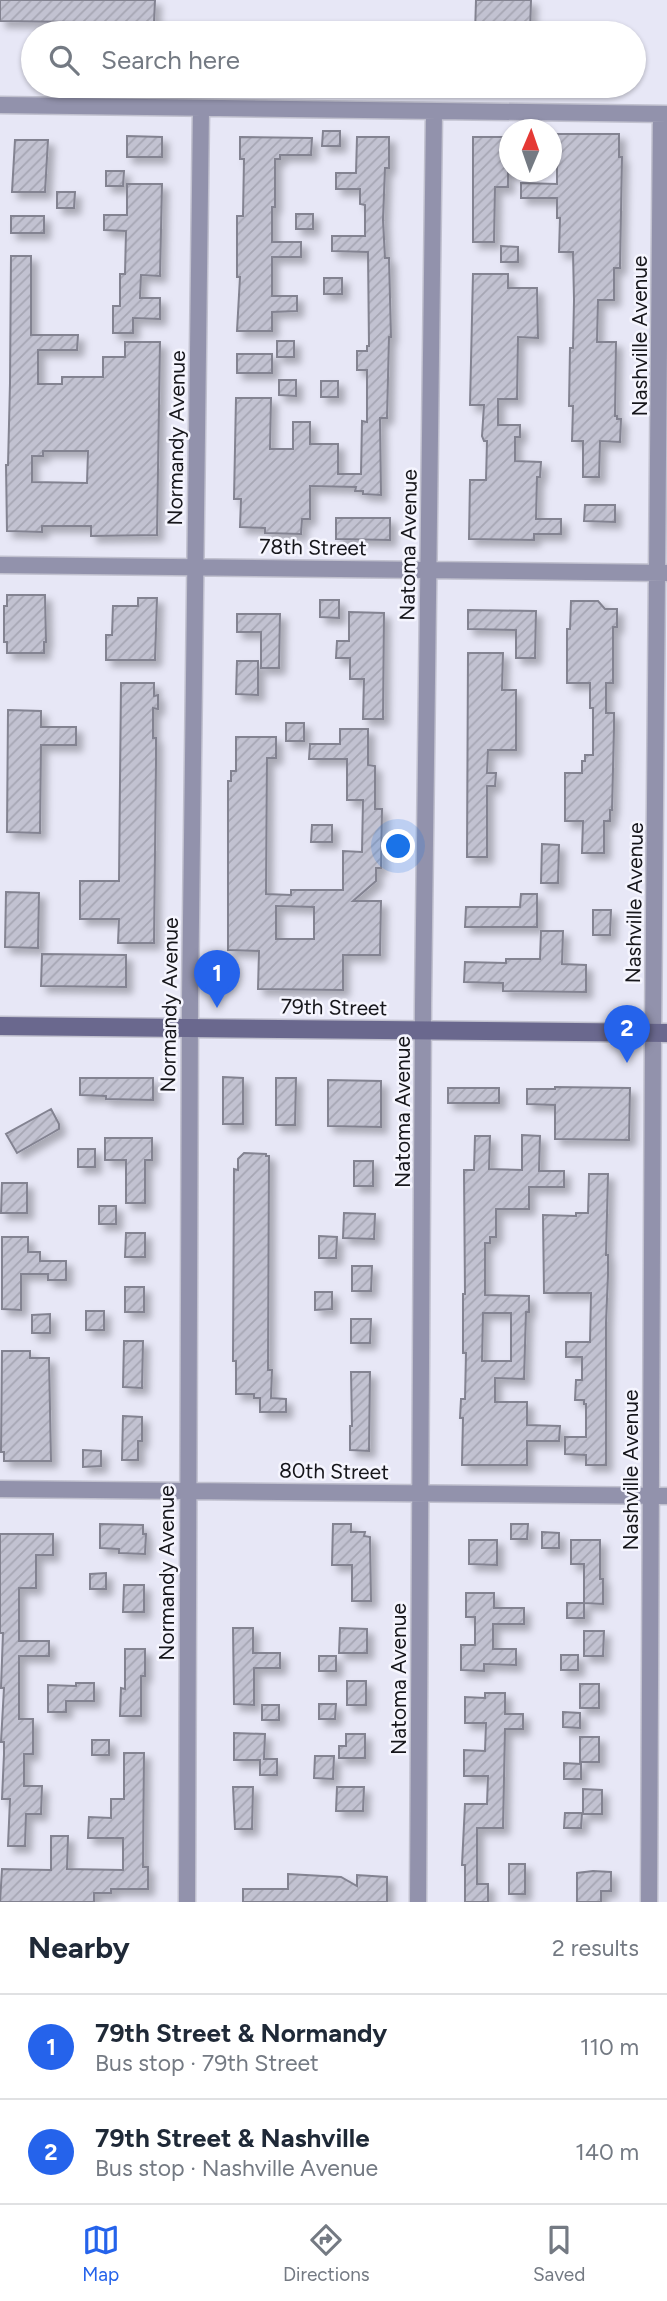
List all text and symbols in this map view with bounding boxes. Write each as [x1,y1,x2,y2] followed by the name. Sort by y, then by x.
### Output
[21,21,646,98] search box
[45,41,83,79] icon: search
[101,44,240,76] text: Search here
[499,119,562,182] north arrow
[627,255,652,417] street label: Nashville Avenue
[162,350,190,526] street label: Normandy Avenue
[394,469,422,621] street label: Natoma Avenue
[259,534,367,560] street label: 78th Street
[620,822,648,984] street label: Nashville Avenue
[381,829,415,863] your location
[155,917,183,1093] street label: Normandy Avenue
[194,950,240,1008] pin: 1
[280,994,388,1020] street label: 79th Street
[604,1005,650,1063] pin: 2
[390,1036,415,1188] street label: Natoma Avenue
[618,1389,643,1551] street label: Nashville Avenue
[279,1458,389,1484] street label: 80th Street
[154,1485,179,1661] street label: Normandy Avenue
[386,1603,411,1755] street label: Natoma Avenue
[28,1929,130,1966] text: Nearby
[552,1934,639,1962] text: 2 results
[95,2017,387,2049] text: 79th Street & Normandy
[46,2033,56,2061] text: 1
[580,2033,639,2061] text: 110 m
[95,2049,319,2077] text: Bus stop · 79th Street
[95,2122,370,2154] text: 79th Street & Nashville
[44,2138,58,2166] text: 2
[575,2138,639,2166] text: 140 m
[95,2154,378,2182] text: Bus stop · Nashville Avenue
[82,2221,120,2286] tab: Map
[283,2221,370,2286] tab: Directions
[533,2221,585,2286] tab: Saved

